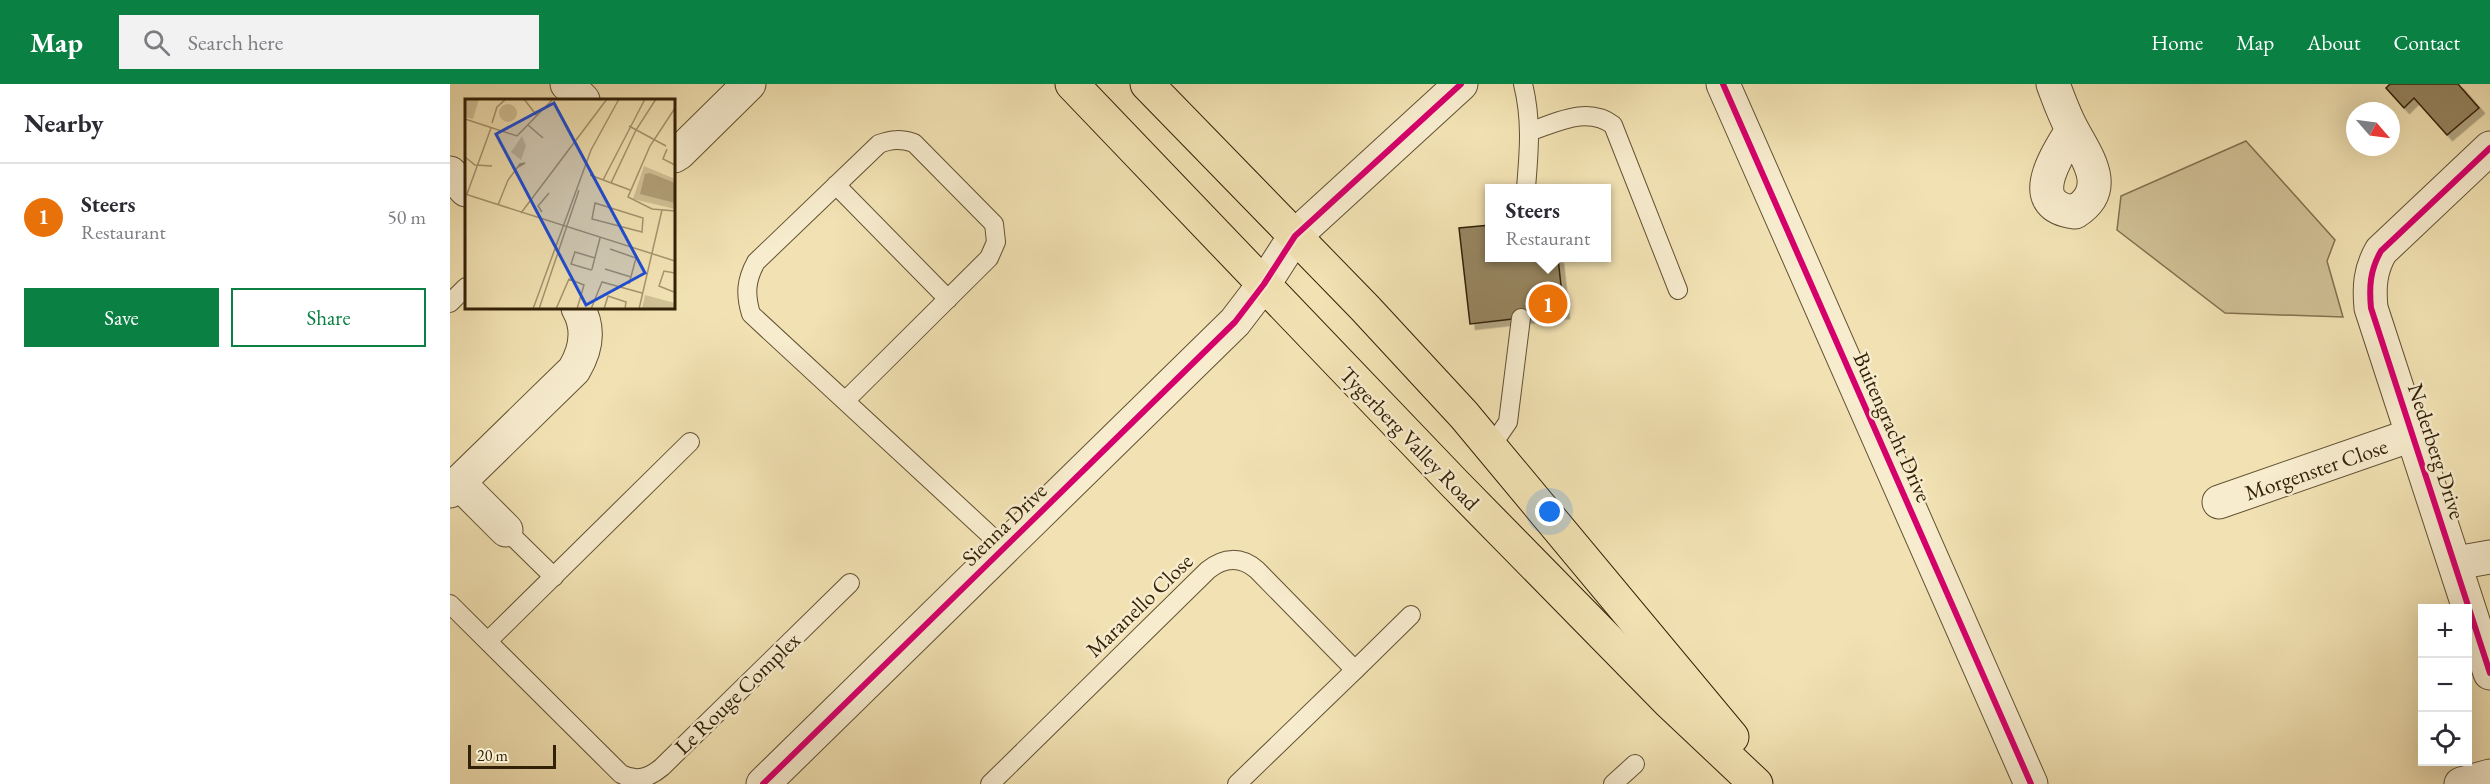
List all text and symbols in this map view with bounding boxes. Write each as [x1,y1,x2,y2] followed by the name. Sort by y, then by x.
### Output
[119,15,539,69] search box
[30,24,83,60] text: Map
[140,26,173,59] icon: search
[188,28,283,57] text: Search here
[2151,29,2203,56] text: Home
[2236,29,2274,56] text: Map
[2307,29,2360,56] text: About
[2393,29,2460,56] text: Contact
[465,99,675,309] inset map
[2346,102,2400,156] north arrow
[24,106,104,140] text: Nearby
[1485,184,1611,262] popup
[81,190,135,219] text: Steers
[1506,196,1560,225] text: Steers
[38,204,49,230] text: 1
[387,204,426,230] text: 50 m
[81,219,166,245] text: Restaurant
[1506,225,1590,251] text: Restaurant
[1528,282,1568,326] pin: 1
[24,288,219,347] button: Save
[231,288,426,347] button: Share
[1846,348,1939,507] street label: Buitengracht Drive
[1333,360,1486,517] street label: Tygerberg Valley Road
[2401,380,2472,523] street label: Nederberg Drive
[2241,431,2392,507] street label: Morgenster Close
[956,476,1053,572] street label: Sienna Drive
[1535,497,1564,526] your location
[1080,547,1199,664] street label: Maranello Close
[2418,604,2472,766] map controls
[2418,604,2472,658] button: +
[668,626,807,761] street label: Le Rouge Complex
[2418,658,2472,712] button: −
[2418,712,2472,766] button: locate
[468,742,556,770] scale bar
[477,745,508,766] text: 20 m

